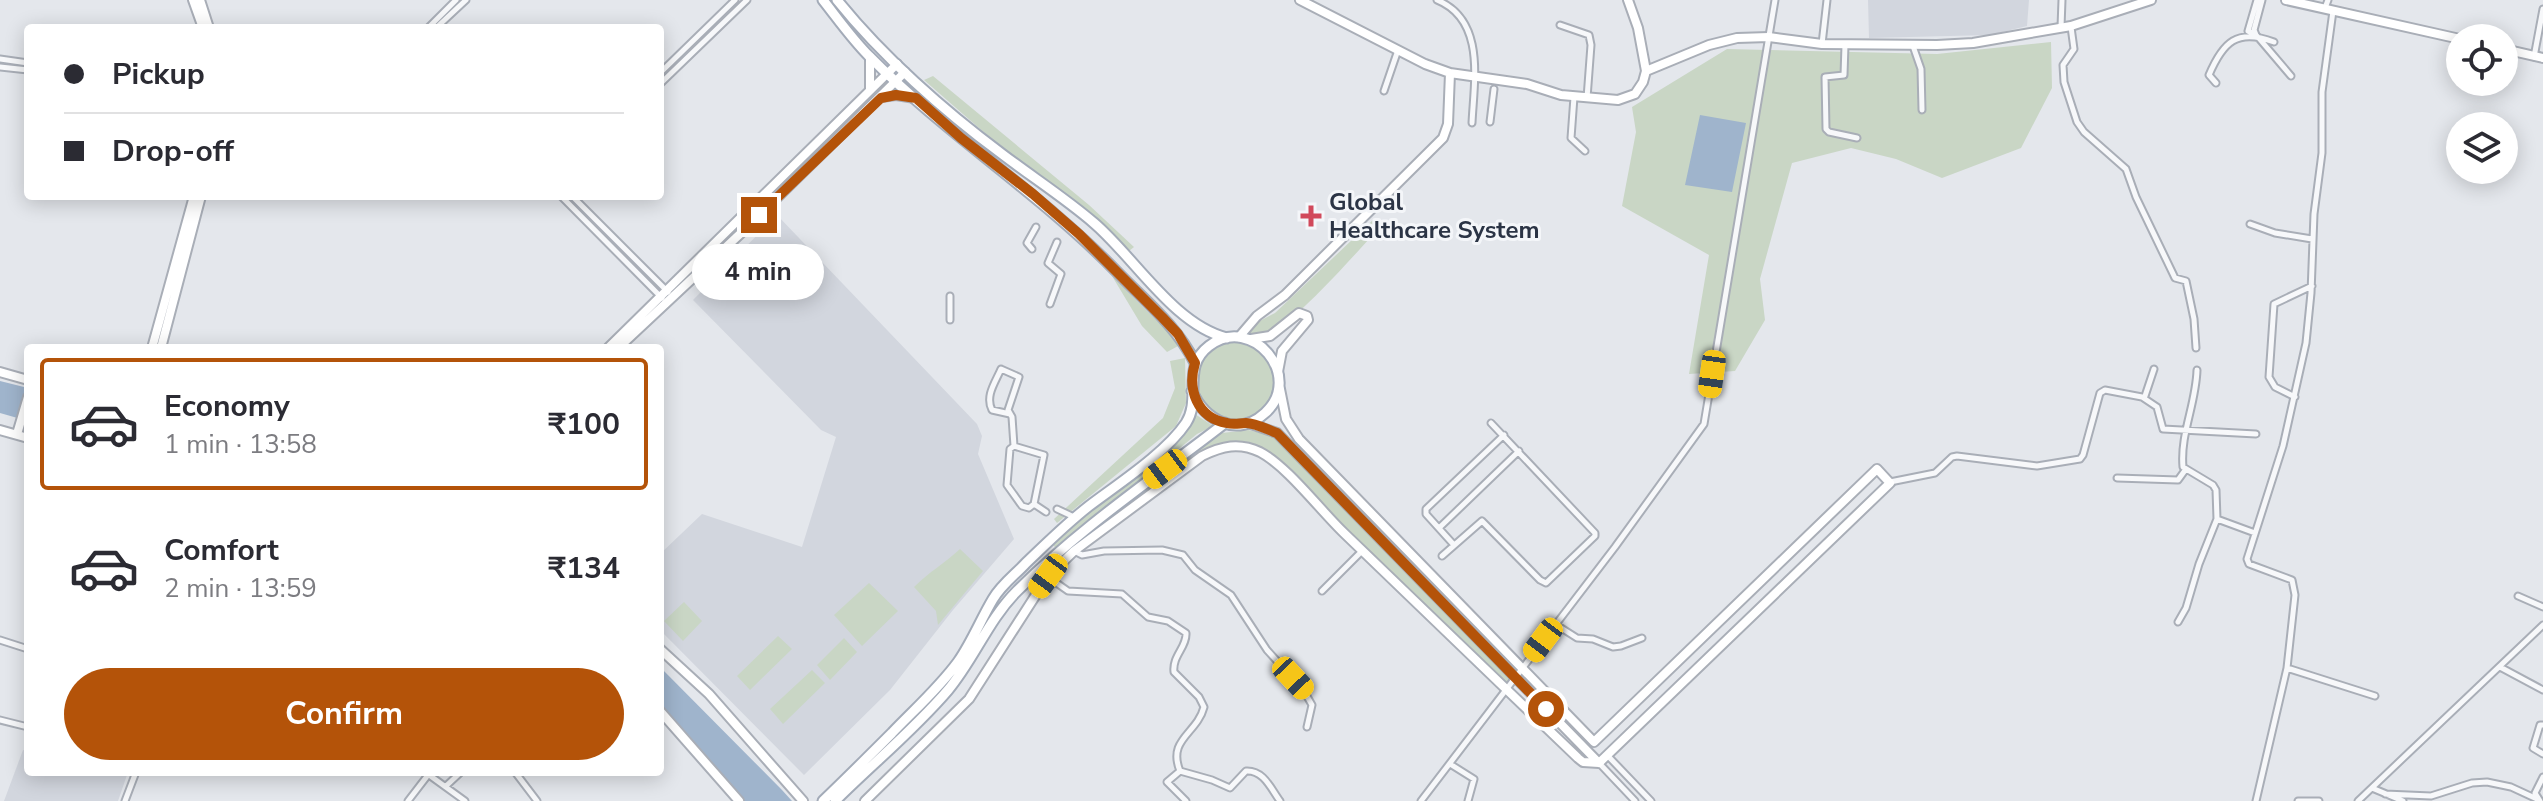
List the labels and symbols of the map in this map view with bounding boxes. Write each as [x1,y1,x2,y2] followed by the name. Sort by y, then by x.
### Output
[1329,186,1539,246] place label: Global Healthcare System
[741,197,777,233] route end
[1300,205,1322,227] marker: Global Healthcare System
[693,243,825,299] callout: 4 min
[1697,349,1727,399] car
[1139,445,1191,493] car
[1024,550,1072,602] car
[1519,614,1567,666] car
[1268,652,1318,704] car
[1528,691,1564,727] route start

